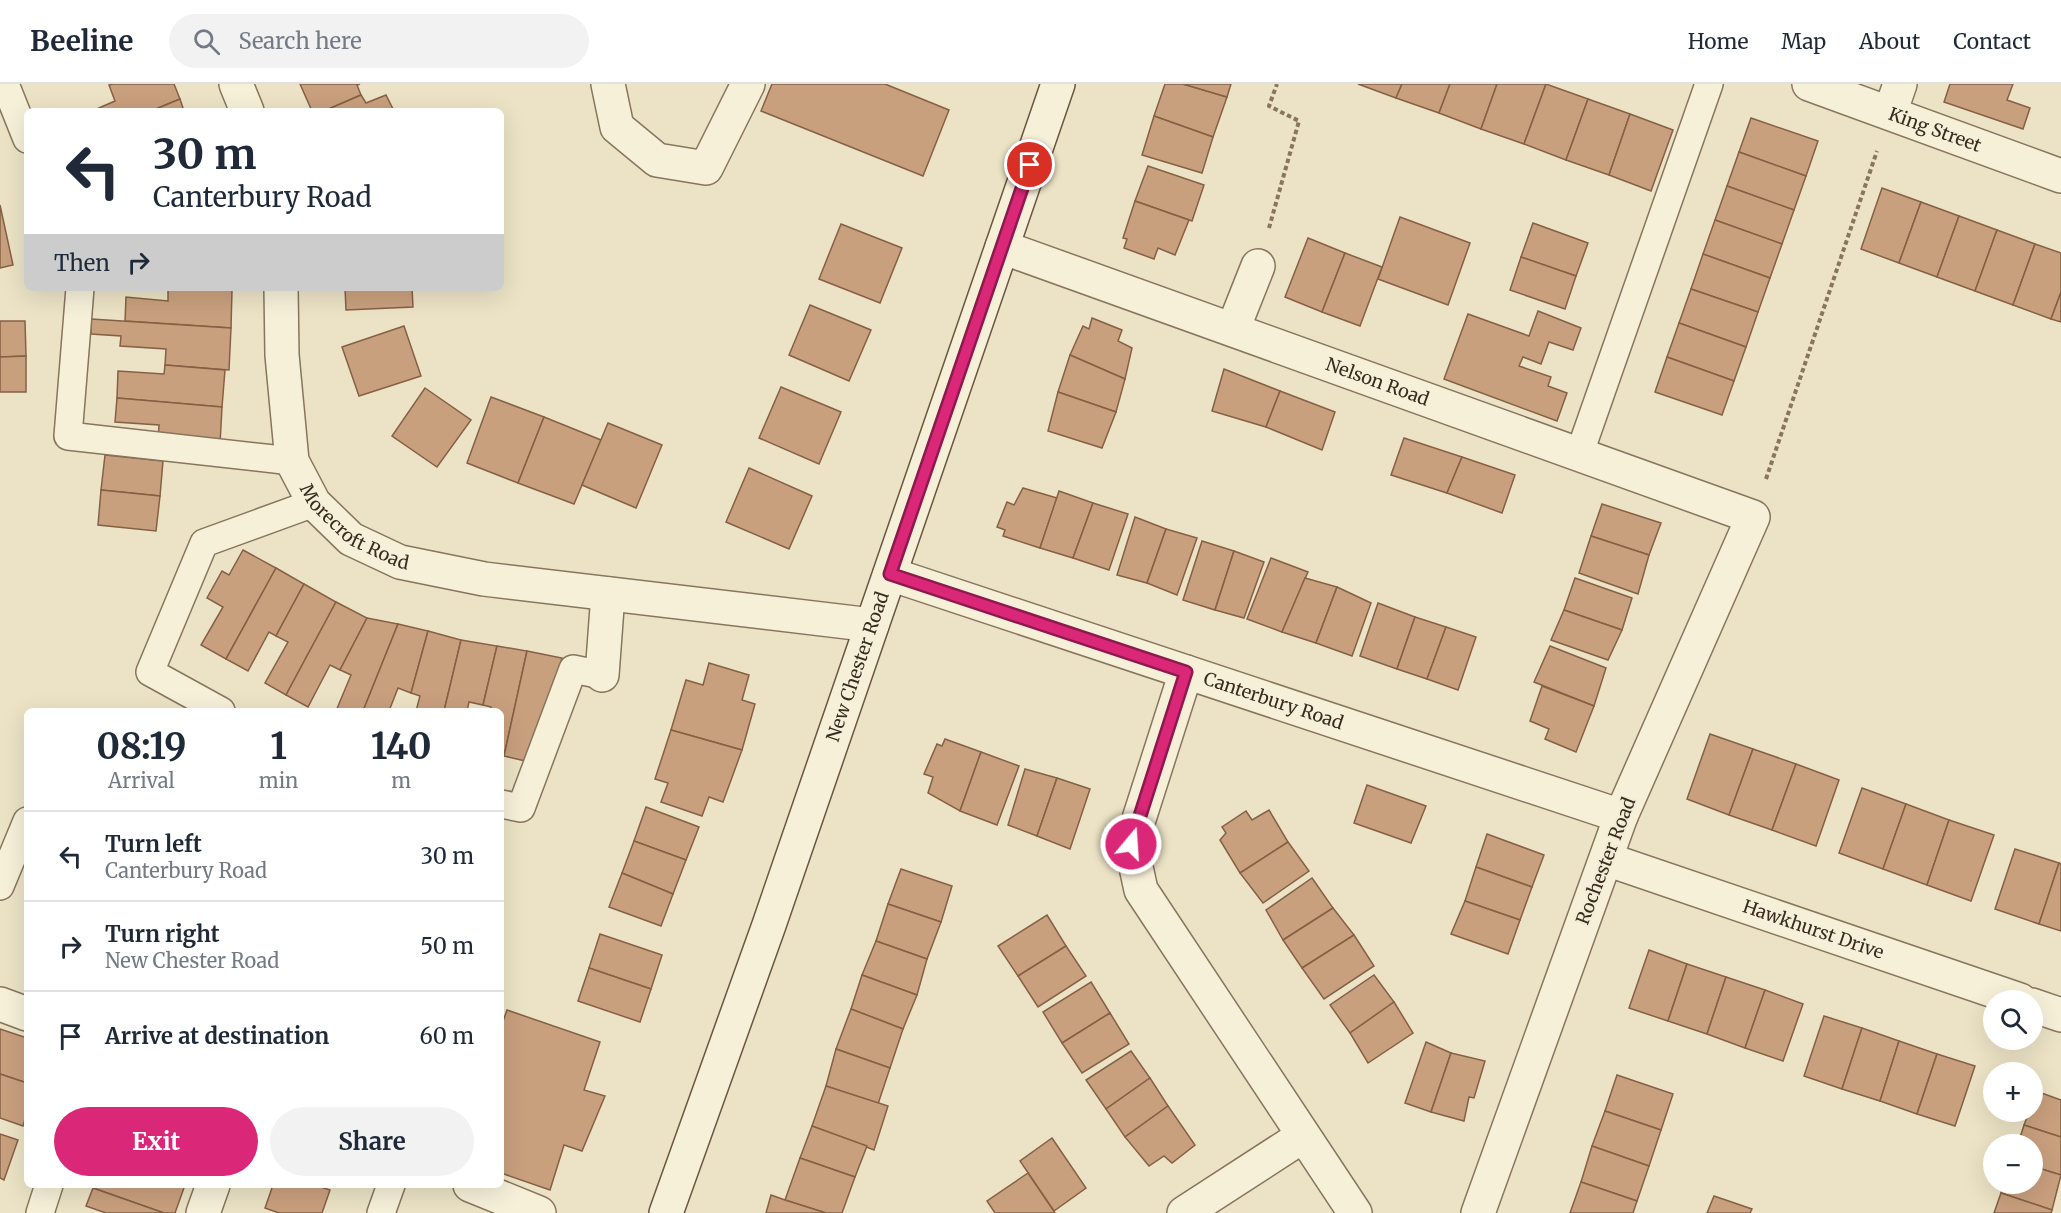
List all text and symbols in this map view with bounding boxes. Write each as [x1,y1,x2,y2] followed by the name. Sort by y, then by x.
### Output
[169,14,589,68] search box
[30,23,133,59] text: Beeline
[190,25,223,58] icon: search
[238,27,362,55] text: Search here
[1688,28,1748,55] text: Home
[1781,28,1826,55] text: Map
[1859,28,1920,55] text: About
[1953,28,2031,55] text: Contact
[1885,102,1985,157] street label: King Street
[153,128,257,180] text: 30 m
[54,132,132,210] icon: left
[1004,139,1055,190] pin
[1013,148,1046,181] icon: arrive
[153,180,372,214] text: Canterbury Road
[122,246,155,279] icon: right
[54,249,110,277] text: Then
[1323,352,1433,411] street label: Nelson Road
[295,480,411,575] street label: Morecroft Road
[821,588,894,745] street label: New Chester Road
[1201,667,1347,734] street label: Canterbury Road
[96,724,187,769] text: 08:19
[270,724,287,769] text: 1
[371,724,432,769] text: 140
[108,768,175,793] text: Arrival
[259,768,298,793] text: min
[391,768,411,793] text: m
[1571,794,1640,928] street label: Rochester Road
[1099,812,1163,876] position arrow
[105,830,202,858] text: Turn left
[54,840,87,873] icon: left
[420,842,474,870] text: 30 m
[105,858,267,883] text: Canterbury Road
[1740,894,1887,964] street label: Hawkhurst Drive
[105,920,219,948] text: Turn right
[54,930,87,963] icon: right
[420,932,474,960] text: 50 m
[105,948,279,973] text: New Chester Road
[1983,990,2043,1194] map controls
[1983,990,2043,1050] button: search
[54,1020,87,1053] icon: arrive
[105,1022,329,1050] text: Arrive at destination
[420,1022,474,1050] text: 60 m
[1983,1062,2043,1122] button: +
[54,1107,258,1176] button: Exit
[270,1107,474,1176] button: Share
[1983,1134,2043,1194] button: −

